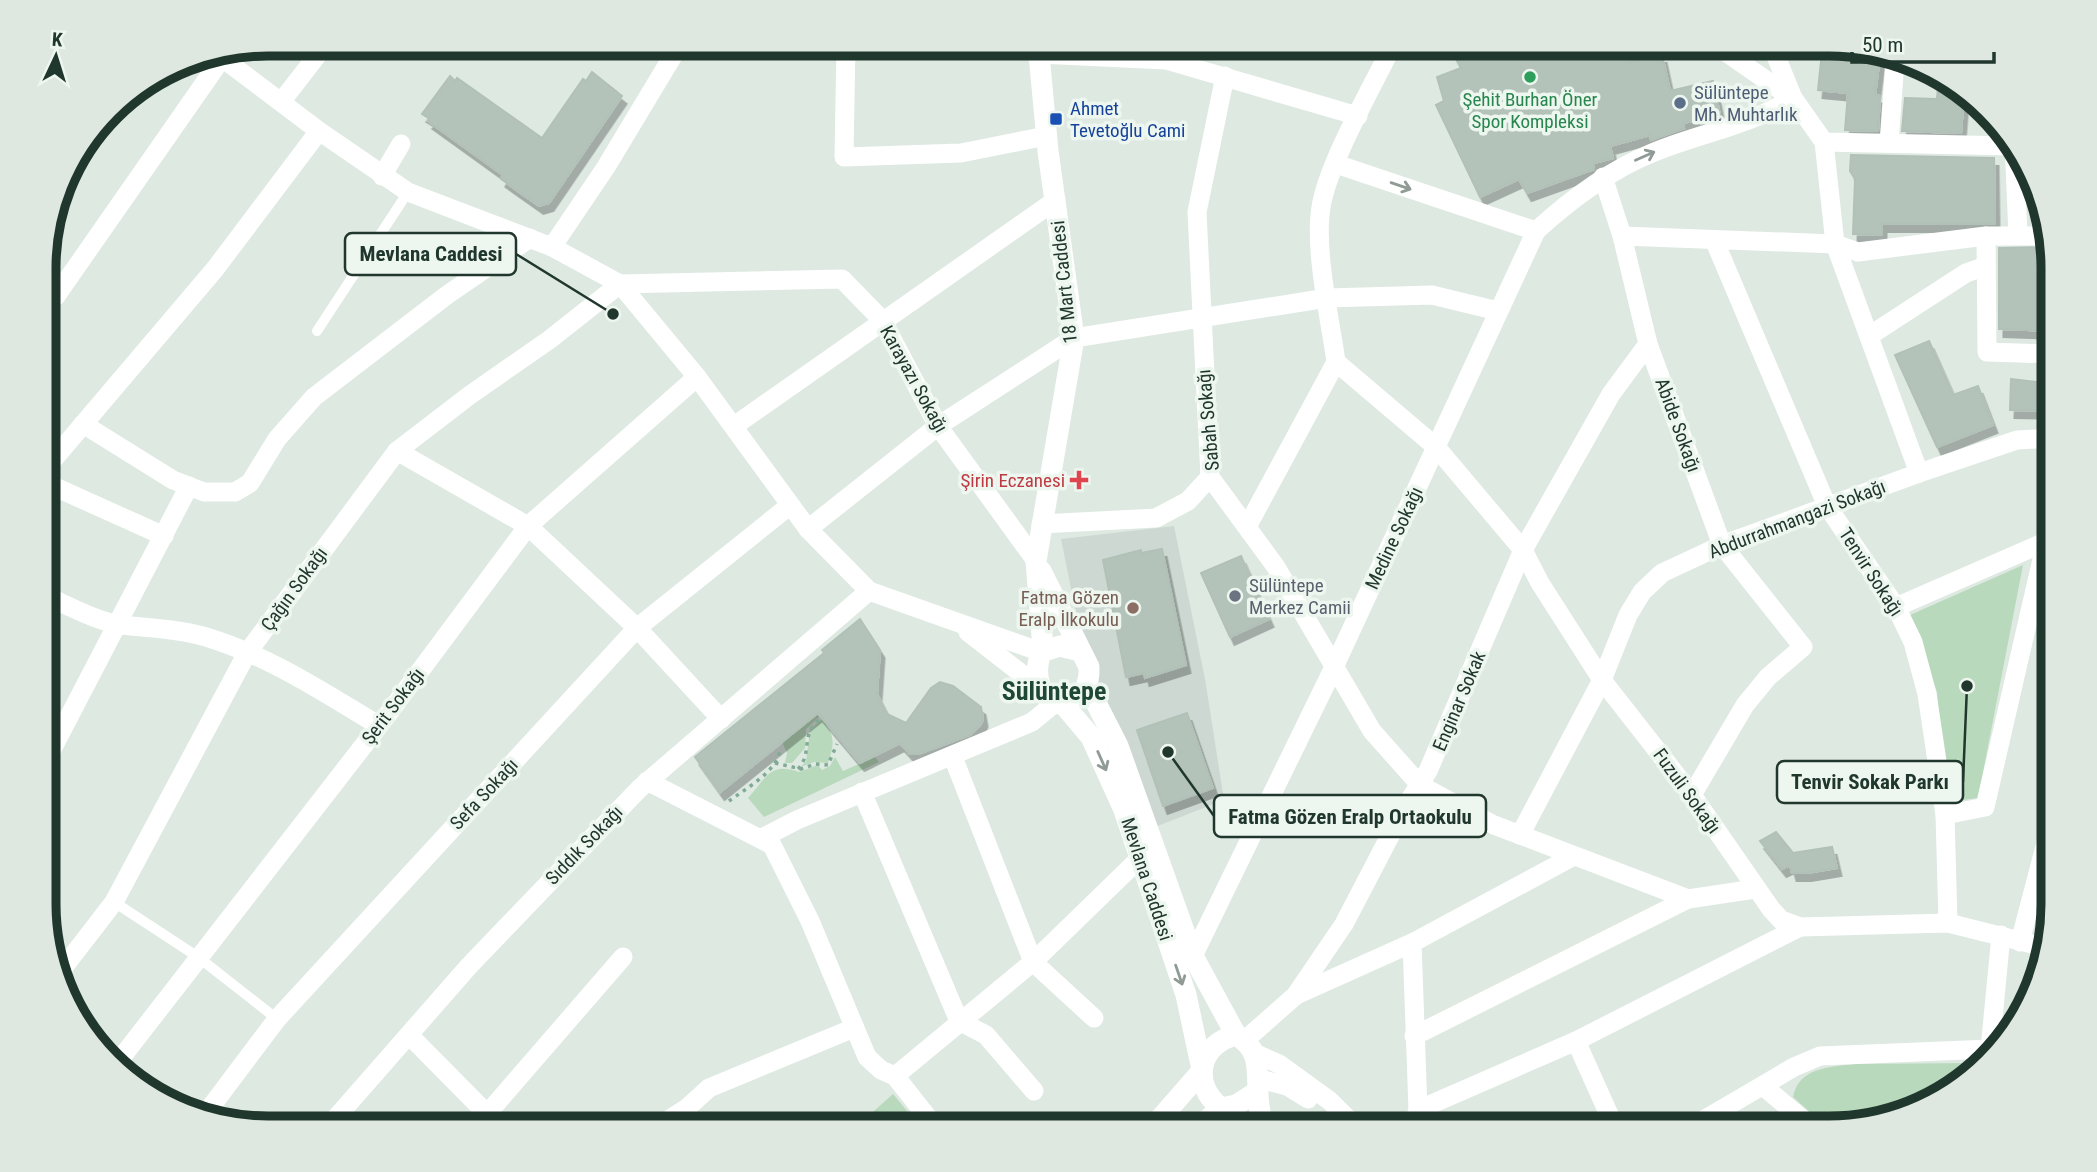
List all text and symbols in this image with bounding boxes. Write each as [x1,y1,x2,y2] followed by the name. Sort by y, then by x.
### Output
[21,21,91,91] north arrow
[1852,21,1994,65] scale bar
[51,28,64,51] text: K
[1862,33,1903,57] text: 50 m
[1522,69,1538,85] marker: Şehit Burhan Öner Spor Kompleksi
[1694,81,1798,126] place label: Sülüntepe Mh. Muhtarlık
[1463,88,1598,133] place label: Şehit Burhan Öner Spor Kompleksi
[1672,95,1688,111] marker: Sülüntepe Mh. Muhtarlık
[1070,97,1185,142] place label: Ahmet Tevetoğlu Cami
[1048,111,1064,127] marker: Ahmet Tevetoğlu Cami
[1634,149,1655,162] one-way arrow
[1389,181,1411,193] one-way arrow
[1046,219,1082,345] street label: 18 Mart Caddesi
[345,233,516,275] callout: Mevlana Caddesi
[359,242,503,266] text: Mevlana Caddesi
[875,321,953,437] street label: Karayazı Sokağı
[1192,368,1224,472] street label: Sabah Sokağı
[1650,375,1706,475] street label: Abide Sokağı
[960,469,1065,492] place label: Şirin Eczanesi
[1071,472,1087,488] marker: Şirin Eczanesi
[1705,475,1889,563] street label: Abdurrahmangazi Sokağı
[1360,483,1428,593] street label: Medine Sokağı
[1834,524,1908,620] street label: Tenvir Sokağı
[256,543,332,635] street label: Çağın Sokağı
[1249,574,1351,619] place label: Sülüntepe Merkez Camii
[1018,586,1119,631] place label: Fatma Gözen Eralp İlkokulu
[1227,588,1243,604] marker: Sülüntepe Merkez Camii
[1125,600,1141,616] marker: Fatma Gözen Eralp İlkokulu
[1428,647,1491,754] street label: Enginar Sokak
[357,663,429,749] street label: Şerit Sokağı
[1002,676,1106,706] district label: Sülüntepe
[1648,744,1726,838] street label: Fuzuli Sokağı
[1096,750,1109,772] one-way arrow
[445,754,523,834] street label: Sefa Sokağı
[1777,761,1963,803] callout: Tenvir Sokak Parkı
[1791,770,1949,794] text: Tenvir Sokak Parkı
[1214,795,1486,837] callout: Fatma Gözen Eralp Ortaokulu
[540,801,628,889] street label: Sıddık Sokağı
[1228,805,1472,829] text: Fatma Gözen Eralp Ortaokulu
[1116,815,1178,943] street label: Mevlana Caddesi
[1174,964,1186,986] one-way arrow

